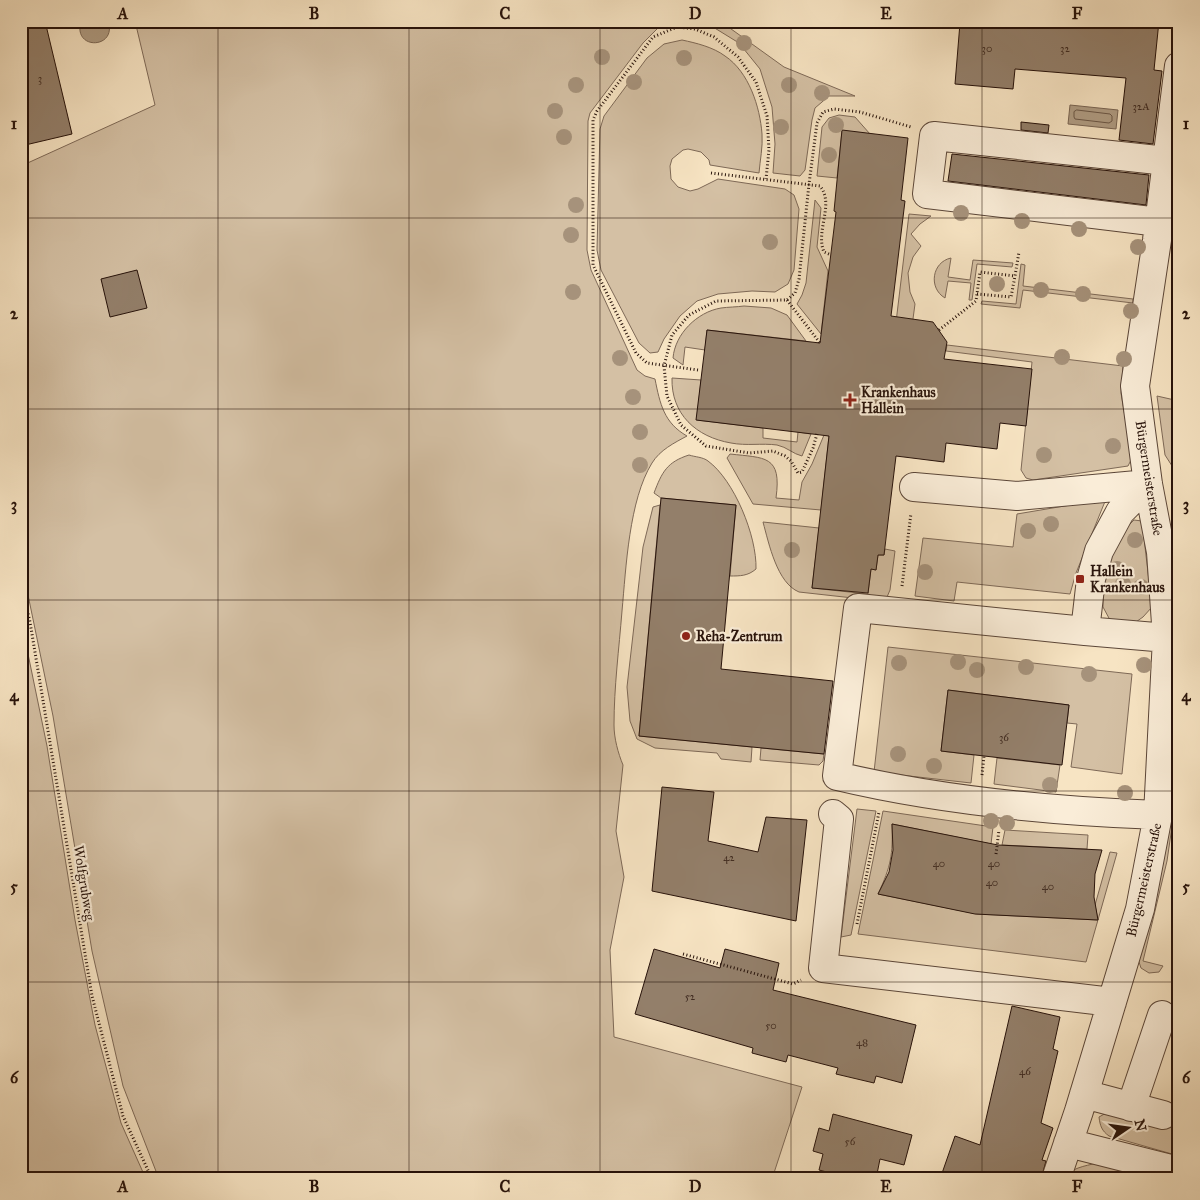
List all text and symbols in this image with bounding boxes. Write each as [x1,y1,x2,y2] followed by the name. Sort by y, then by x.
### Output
[117,4,129,23] text: A
[309,4,319,23] text: B
[500,4,511,23] text: C
[689,4,702,23] text: D
[880,4,892,23] text: E
[1072,4,1083,23] text: F
[982,42,992,55] house number: 30
[1060,42,1070,55] house number: 32
[38,72,42,85] house number: 3
[1132,100,1150,113] house number: 32A
[11,114,18,133] text: 1
[1183,114,1190,133] text: 1
[10,304,19,323] text: 2
[1182,304,1191,323] text: 2
[861,384,936,417] place label: Krankenhaus Hallein
[843,393,857,407] marker: Krankenhaus Hallein
[1131,419,1167,537] street label: Bürgermeisterstraße
[11,495,17,515] text: 3
[1183,495,1189,515] text: 3
[1090,563,1165,596] place label: Hallein Krankenhaus
[1074,573,1086,585] marker: Hallein Krankenhaus
[696,628,783,645] place label: Reha-Zentrum
[680,630,692,642] marker: Reha-Zentrum
[10,686,20,706] text: 4
[1182,686,1192,706] text: 4
[999,731,1009,744] house number: 36
[1123,821,1165,939] street label: Bürgermeisterstraße
[70,844,98,922] street label: Wolfgrubweg
[723,851,735,864] house number: 42
[933,857,945,870] house number: 40
[988,857,1000,870] house number: 40
[986,876,998,889] house number: 40
[10,877,18,896] text: 5
[1182,877,1190,896] text: 5
[1042,880,1054,893] house number: 40
[685,990,696,1003] house number: 52
[765,1019,777,1032] house number: 50
[856,1036,868,1049] house number: 48
[1019,1065,1031,1078] house number: 46
[10,1068,19,1087] text: 6
[1182,1068,1191,1087] text: 6
[1102,1102,1152,1152] north arrow
[1131,1117,1150,1133] text: N
[845,1135,856,1148] house number: 56
[117,1177,129,1196] text: A
[309,1177,319,1196] text: B
[500,1177,511,1196] text: C
[689,1177,702,1196] text: D
[880,1177,892,1196] text: E
[1072,1177,1083,1196] text: F

